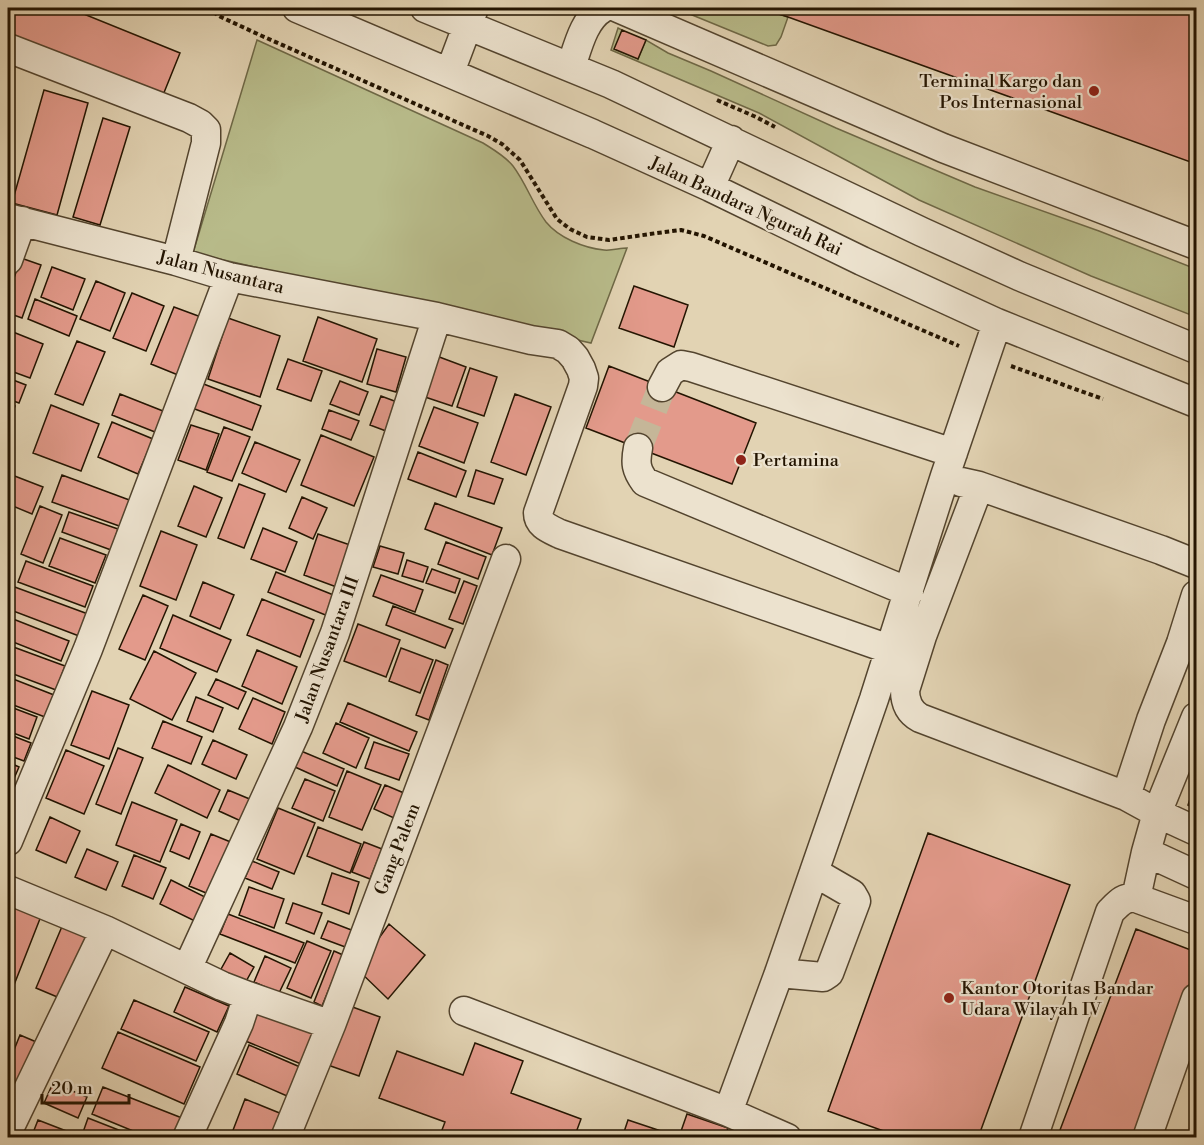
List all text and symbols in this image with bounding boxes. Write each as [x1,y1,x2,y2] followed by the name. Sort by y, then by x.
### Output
[919,70,1083,114] place label: Terminal Kargo dan Pos Internasional
[1087,84,1101,98] marker: Terminal Kargo dan Pos Internasional
[645,151,846,261] street label: Jalan Bandara Ngurah Rai
[154,245,287,300] street label: Jalan Nusantara
[753,449,840,472] place label: Pertamina
[734,453,748,467] marker: Pertamina
[290,573,365,726] street label: Jalan Nusantara III
[369,800,426,898] street label: Gang Palem
[961,977,1154,1021] place label: Kantor Otoritas Bandar Udara Wilayah IV
[942,991,956,1005] marker: Kantor Otoritas Bandar Udara Wilayah IV
[42,1067,129,1105] scale bar
[51,1077,93,1100] text: 20 m

